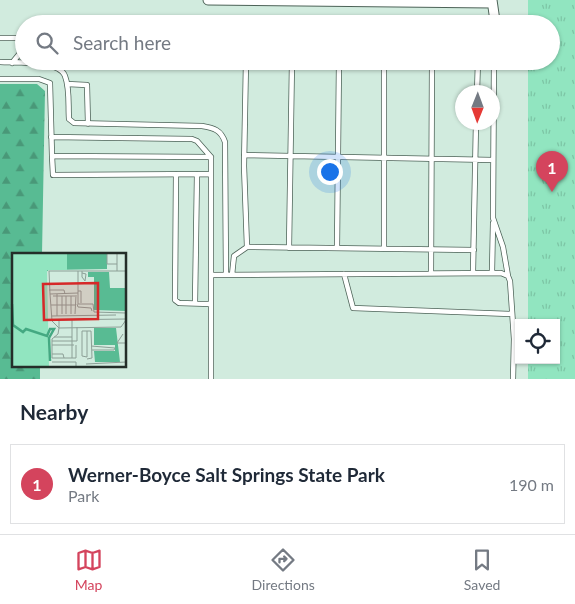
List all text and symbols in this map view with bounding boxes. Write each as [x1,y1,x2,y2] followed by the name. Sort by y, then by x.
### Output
[15,15,560,70] search box
[33,29,61,57] icon: search
[73,31,171,54] text: Search here
[455,85,500,130] north arrow
[536,151,568,192] pin: 1
[317,159,343,185] your location
[12,253,126,366] inset map
[515,319,560,364] map controls
[515,319,560,364] button: locate
[20,399,88,424] text: Nearby
[68,463,385,486] text: Werner-Boyce Salt Springs State Park
[32,475,42,494] text: 1
[509,475,554,494] text: 190 m
[68,486,99,505] text: Park
[75,546,103,593] tab: Map
[252,546,315,593] tab: Directions
[464,546,500,593] tab: Saved

